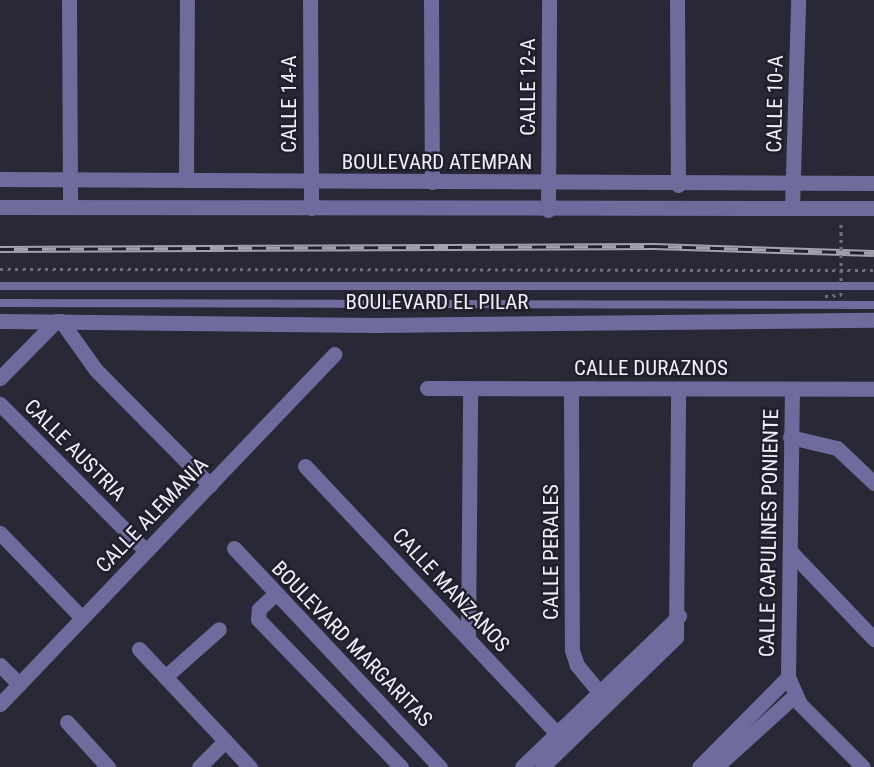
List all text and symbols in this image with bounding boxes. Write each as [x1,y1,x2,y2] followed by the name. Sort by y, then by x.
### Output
[515,38,541,136] street label: CALLE 12-A
[276,55,302,153] street label: CALLE 14-A
[762,55,788,153] street label: CALLE 10-A
[342,149,532,175] street label: BOULEVARD ATEMPAN
[346,289,528,315] street label: BOULEVARD EL PILAR
[574,355,728,381] street label: CALLE DURAZNOS
[19,394,131,506] street label: CALLE AUSTRIA
[754,409,784,657] street label: CALLE CAPULINES PONIENTE
[91,452,213,578] street label: CALLE ALEMANIA
[538,484,564,620] street label: CALLE PERALES
[387,523,515,657] street label: CALLE MANZANOS
[266,556,438,732] street label: BOULEVARD MARGARITAS

